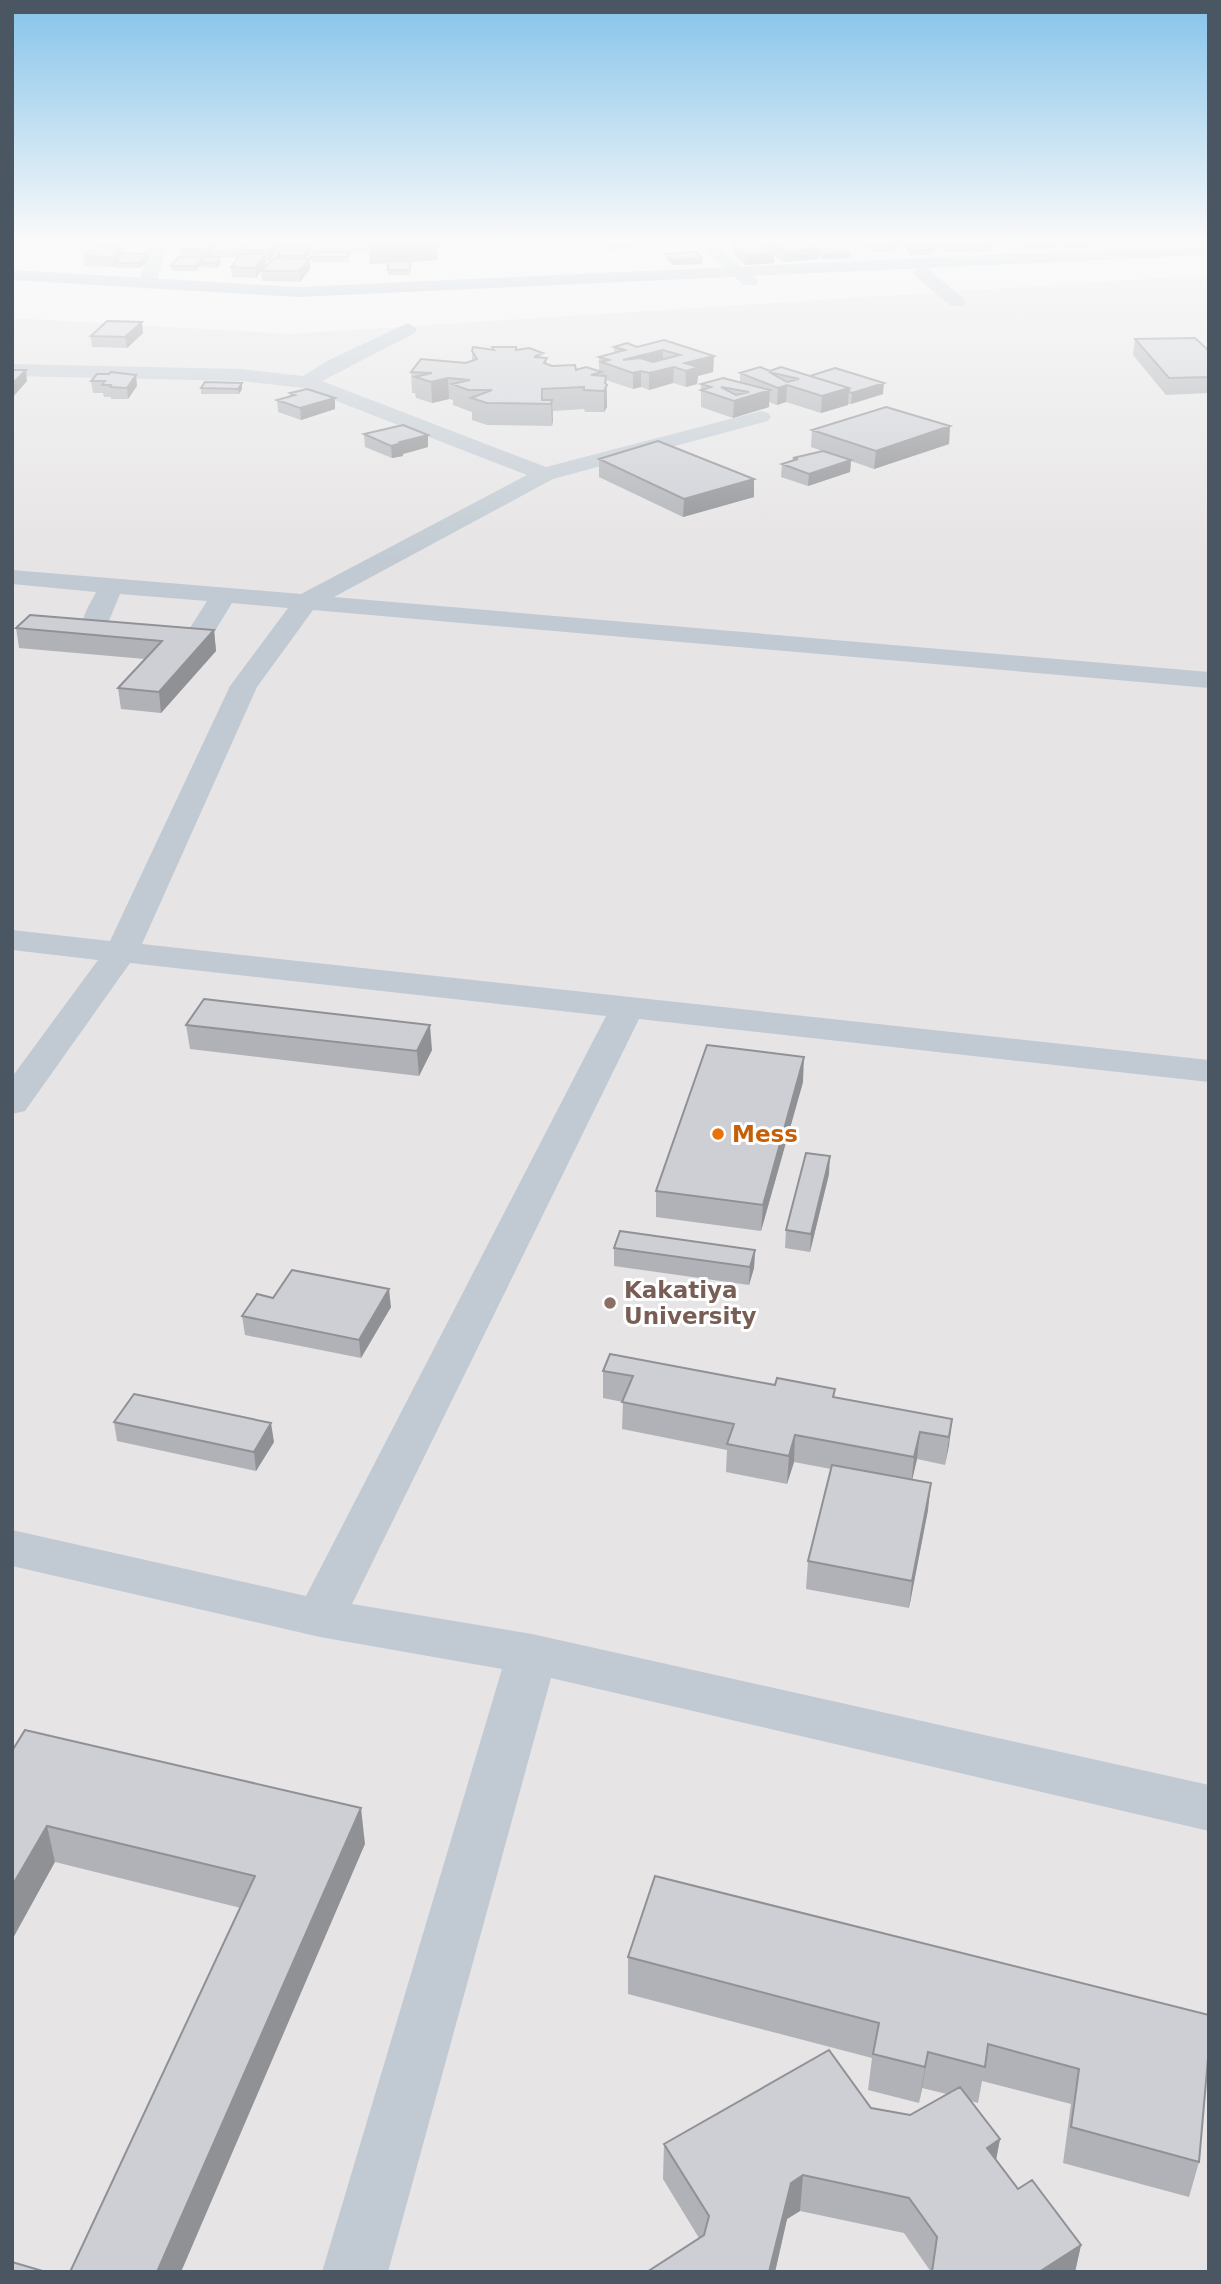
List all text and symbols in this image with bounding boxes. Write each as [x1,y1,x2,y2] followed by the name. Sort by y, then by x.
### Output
[732,1121,798,1147] place label: Mess
[710,1126,726,1142] marker: Mess
[624,1277,756,1329] place label: Kakatiya University
[602,1295,618,1311] marker: Kakatiya University

